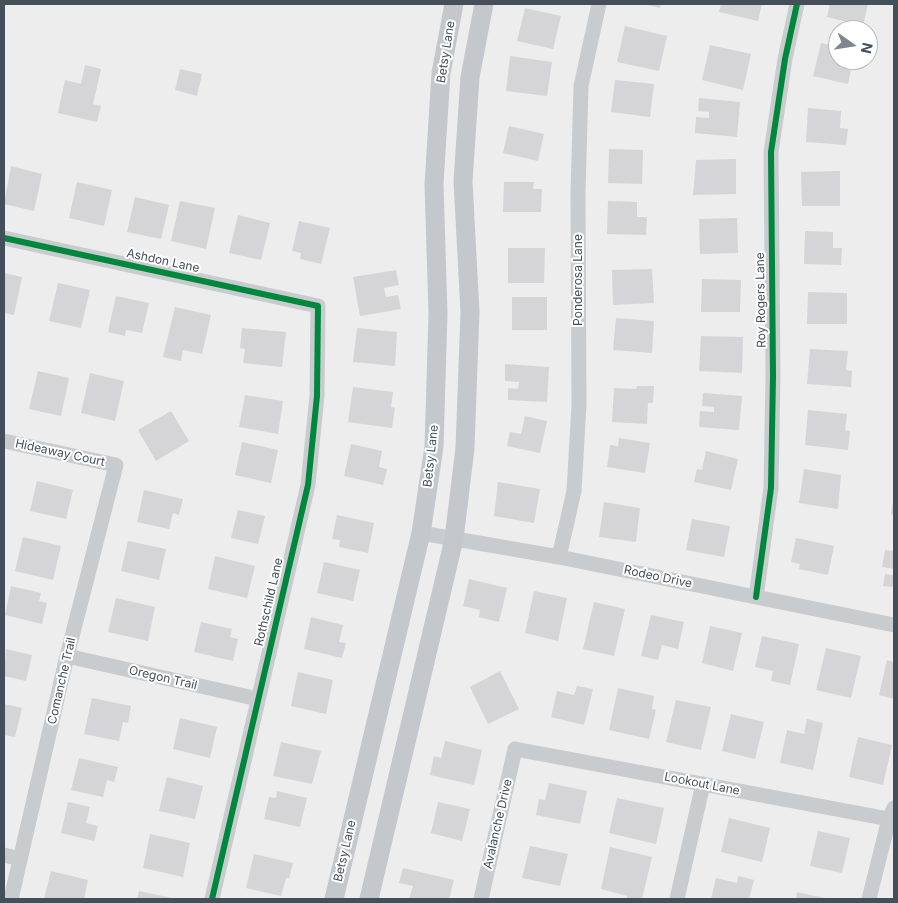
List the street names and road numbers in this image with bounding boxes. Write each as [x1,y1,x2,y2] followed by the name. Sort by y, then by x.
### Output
[434,20,458,84] street label: Betsy Lane
[571,234,585,326] street label: Ponderosa Lane
[125,246,201,276] street label: Ashdon Lane
[753,252,769,348] street label: Roy Rogers Lane
[421,424,441,488] street label: Betsy Lane
[14,436,106,470] street label: Hideaway Court
[252,556,286,648] street label: Rothschild Lane
[623,563,693,591] street label: Rodeo Drive
[45,636,79,726] street label: Comanche Trail
[127,663,199,693] street label: Oregon Trail
[663,770,741,798] street label: Lookout Lane
[481,778,515,870] street label: Avalanche Drive
[331,819,359,883] street label: Betsy Lane

